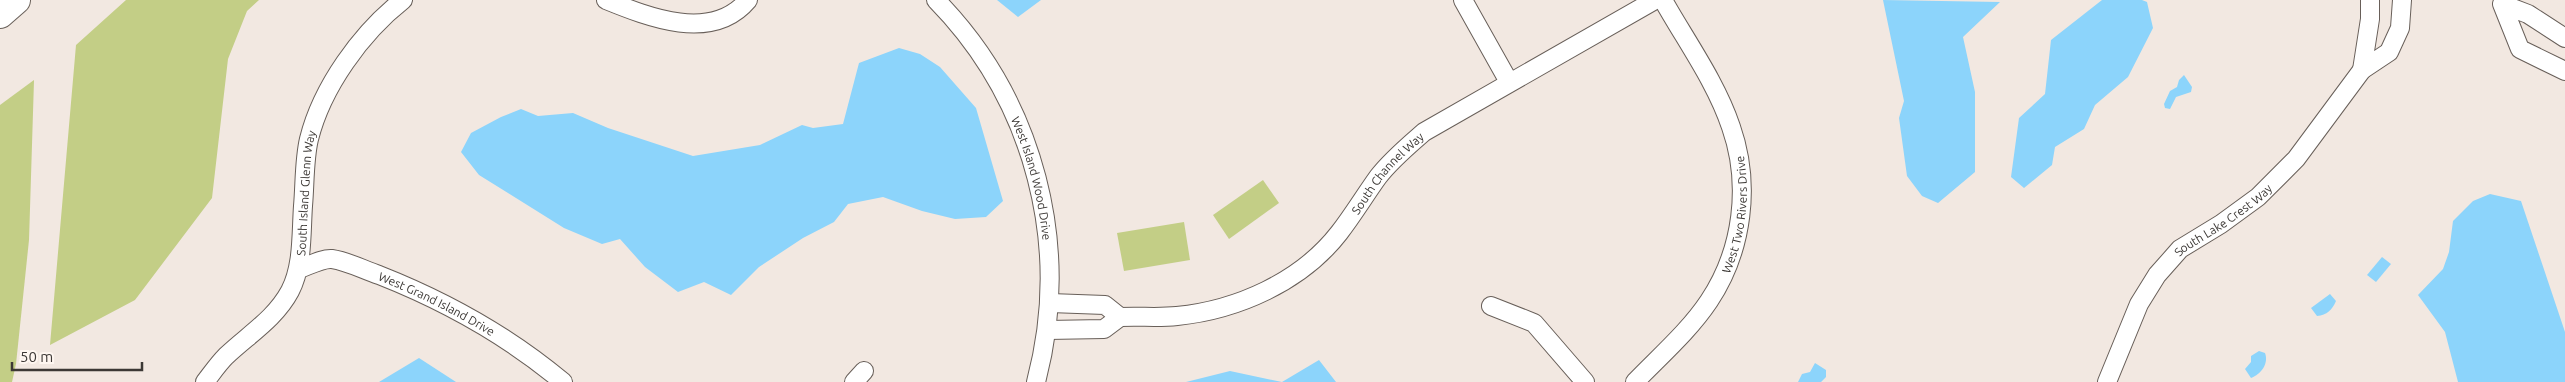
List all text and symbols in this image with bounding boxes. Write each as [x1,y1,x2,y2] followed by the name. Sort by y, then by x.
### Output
[1009,114,1054,241] street label: West Island Wood Drive
[294,129,318,256] street label: South Island Glenn Way
[1348,129,1426,216] street label: South Channel Way
[1719,155,1748,275] street label: West Two Rivers Drive
[2171,181,2274,258] street label: South Lake Crest Way
[377,269,497,338] street label: West Grand Island Drive
[12,340,142,372] scale bar
[20,348,53,365] text: 50 m

